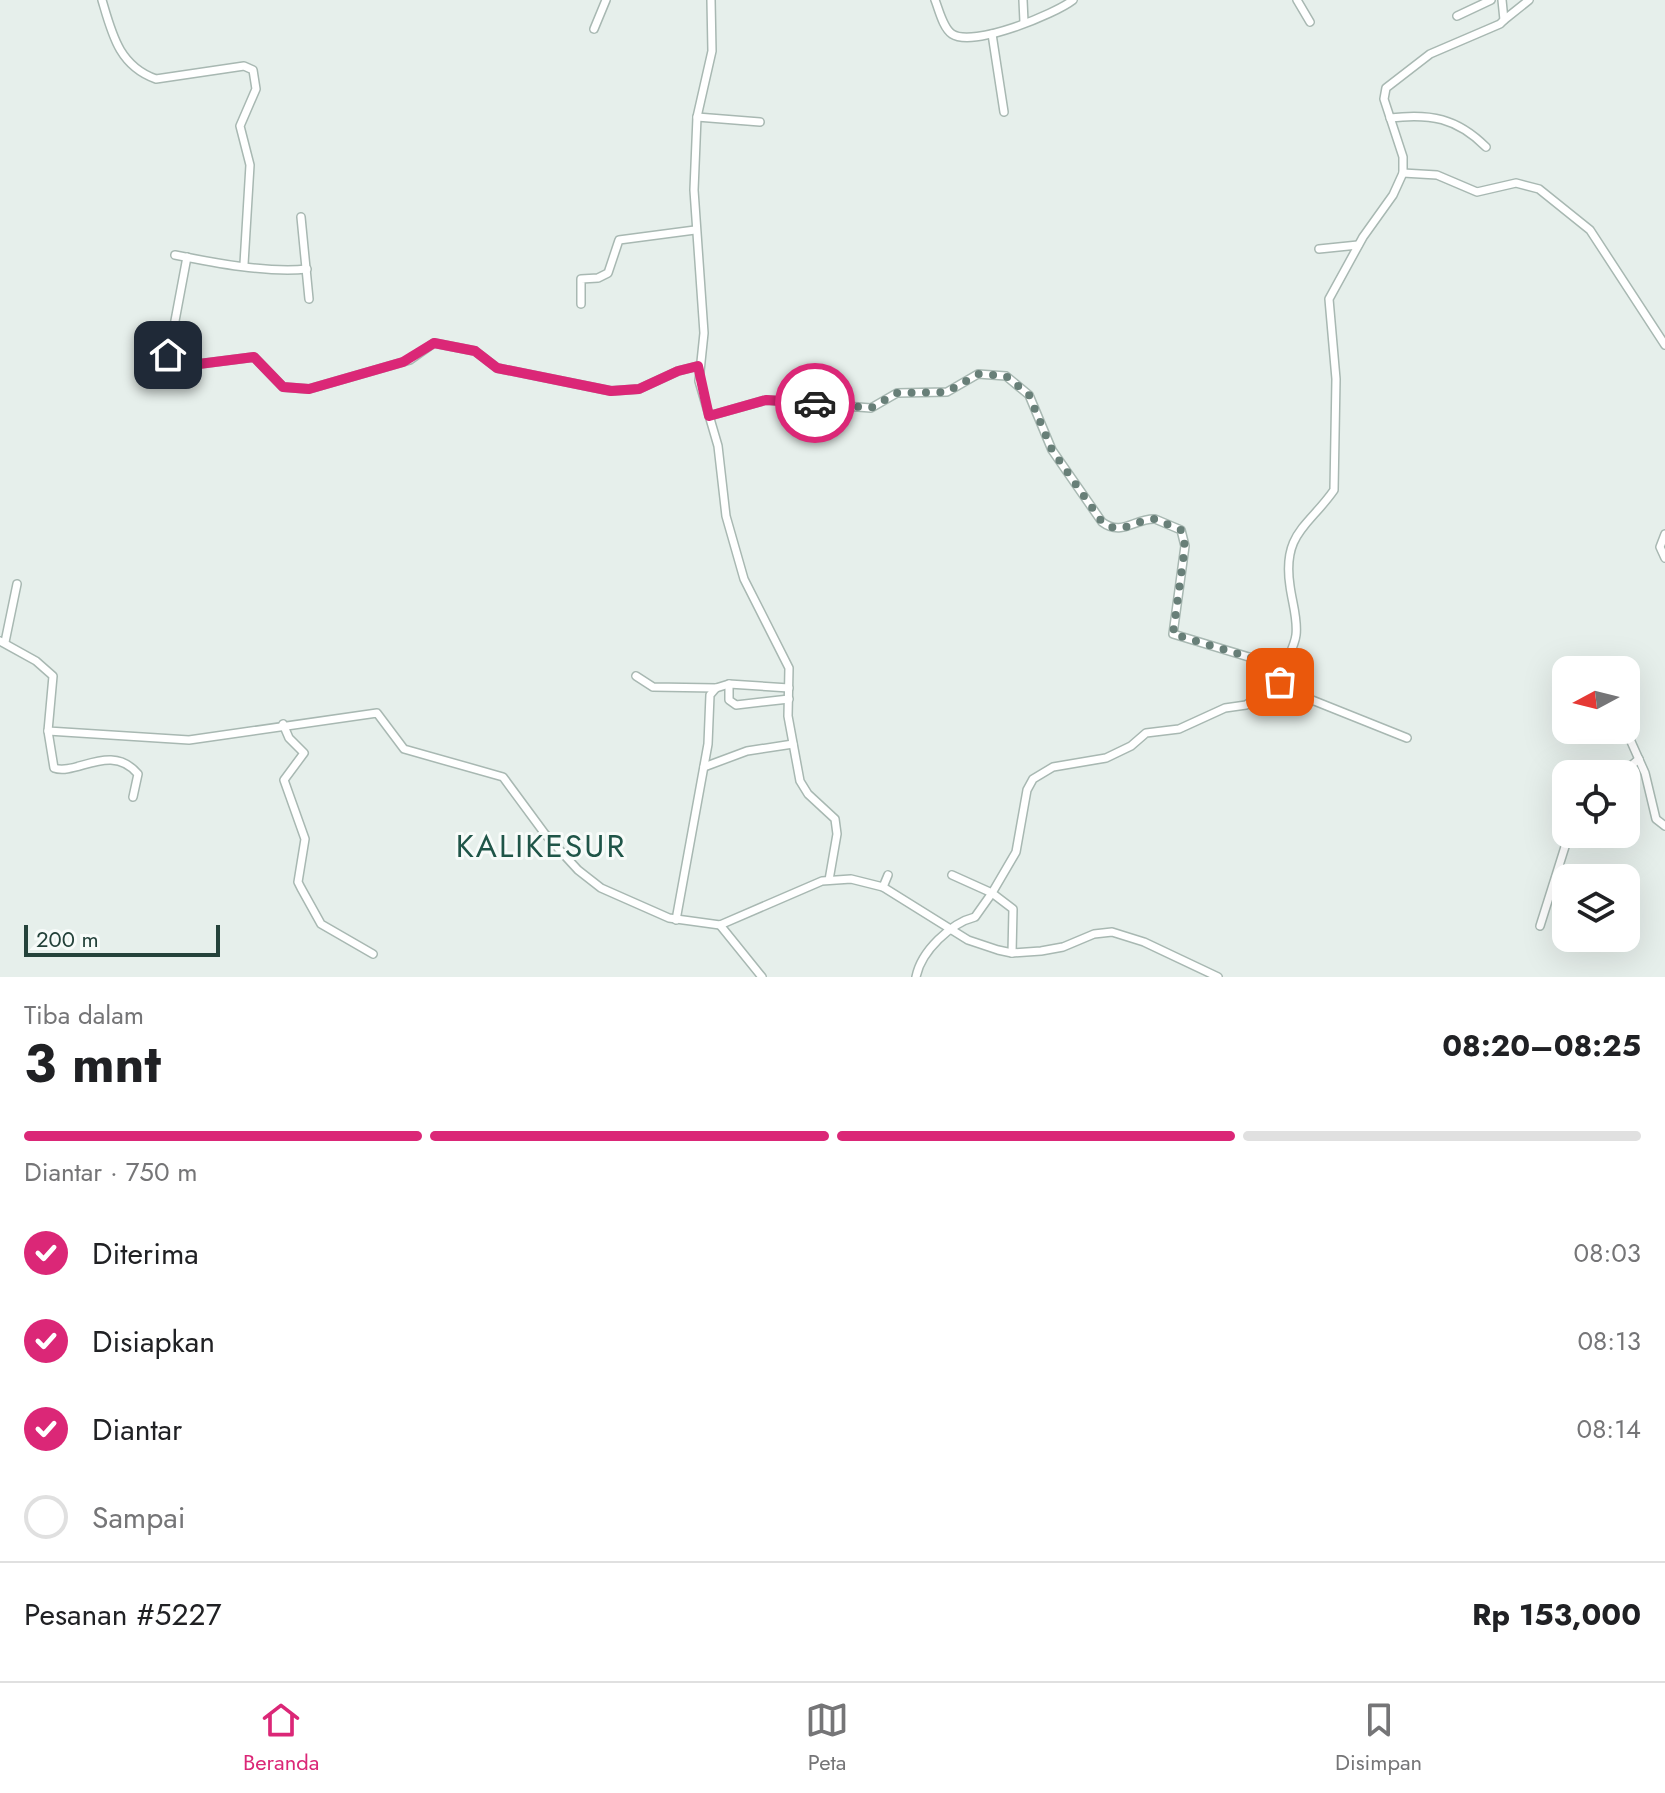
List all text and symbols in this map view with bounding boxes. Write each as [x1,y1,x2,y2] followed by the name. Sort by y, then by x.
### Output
[134,321,202,389] pin
[146,333,190,377] icon: home
[775,363,855,443] courier
[793,381,837,425] icon: car
[1246,648,1314,716] pin
[1552,656,1640,744] north arrow
[1552,656,1640,952] map controls
[1258,660,1302,704] icon: bag
[1552,760,1640,848] button: locate
[456,823,626,869] district label: KALIKESUR
[1552,864,1640,952] button: layers
[24,921,220,957] scale bar
[36,923,99,955] text: 200 m
[24,996,144,1034] text: Tiba dalam
[1442,1024,1641,1067] text: 08:20–08:25
[24,1026,161,1102] text: 3 mnt
[24,1153,198,1191] text: Diantar · 750 m
[24,1231,68,1275] icon: check
[92,1232,199,1275] text: Diterima
[1574,1234,1641,1272] text: 08:03
[24,1319,68,1363] icon: check
[92,1320,215,1363] text: Disiapkan
[1578,1322,1641,1360] text: 08:13
[24,1407,68,1451] icon: check
[92,1408,182,1451] text: Diantar
[1577,1410,1641,1448] text: 08:14
[92,1496,186,1539] text: Sampai
[24,1593,221,1636] text: Pesanan #5227
[1472,1593,1641,1636] text: Rp 153,000
[243,1698,319,1778] tab: Beranda
[805,1698,849,1778] tab: Peta
[1335,1698,1422,1778] tab: Disimpan

